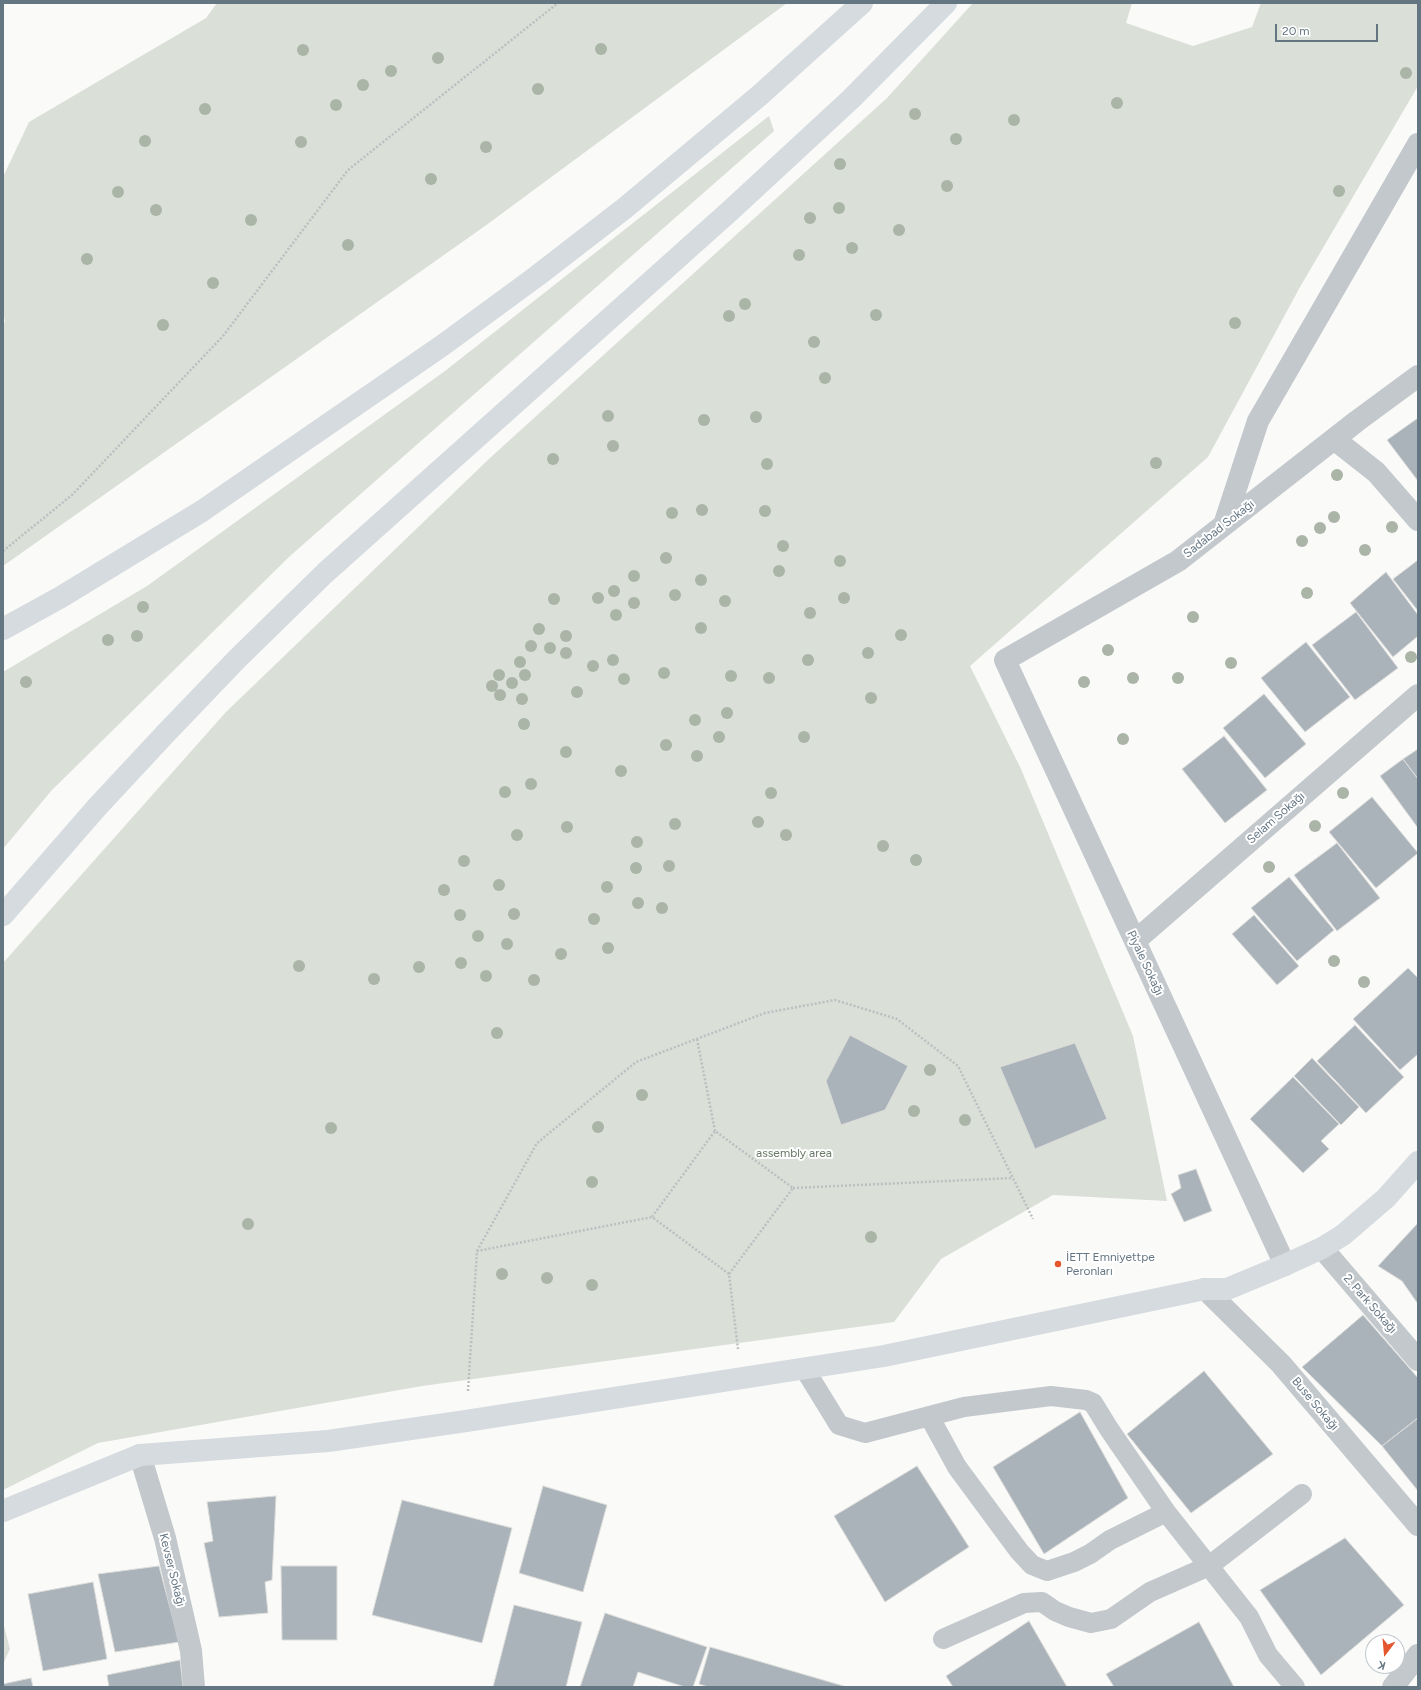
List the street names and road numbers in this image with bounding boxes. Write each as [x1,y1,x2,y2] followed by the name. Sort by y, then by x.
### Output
[1181,497,1257,561] street label: Sadabad Sokağı
[1244,789,1308,847] street label: Selam Sokağı
[1124,928,1166,998] street label: Piyale Sokağı
[1340,1271,1400,1337] street label: 2. Park Sokağı
[1289,1374,1341,1434] street label: Buse Sokağı
[156,1532,188,1608] street label: Kevser Sokağı

